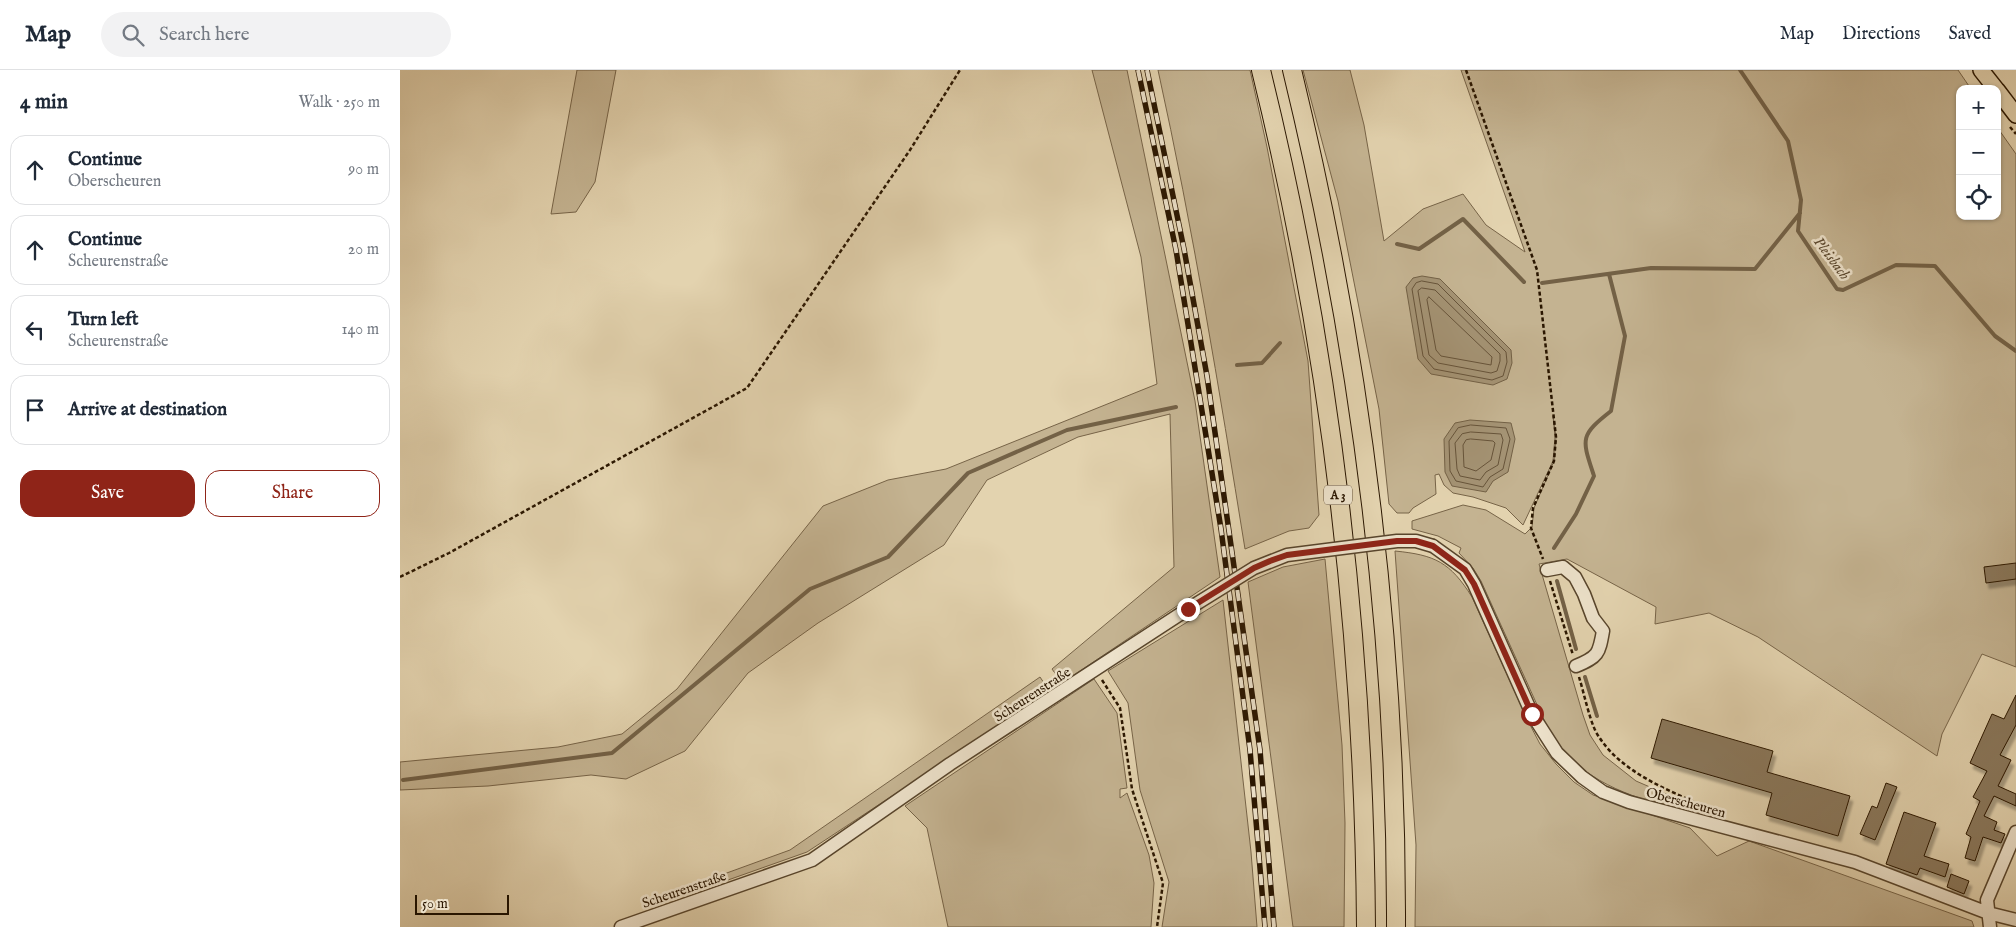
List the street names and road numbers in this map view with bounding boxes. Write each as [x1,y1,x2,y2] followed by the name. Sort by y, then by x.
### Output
[1324,486,1352,504] road number: A 3
[991,663,1075,726] street label: Scheurenstraße
[1644,784,1728,822] street label: Oberscheuren
[640,867,729,913] street label: Scheurenstraße

